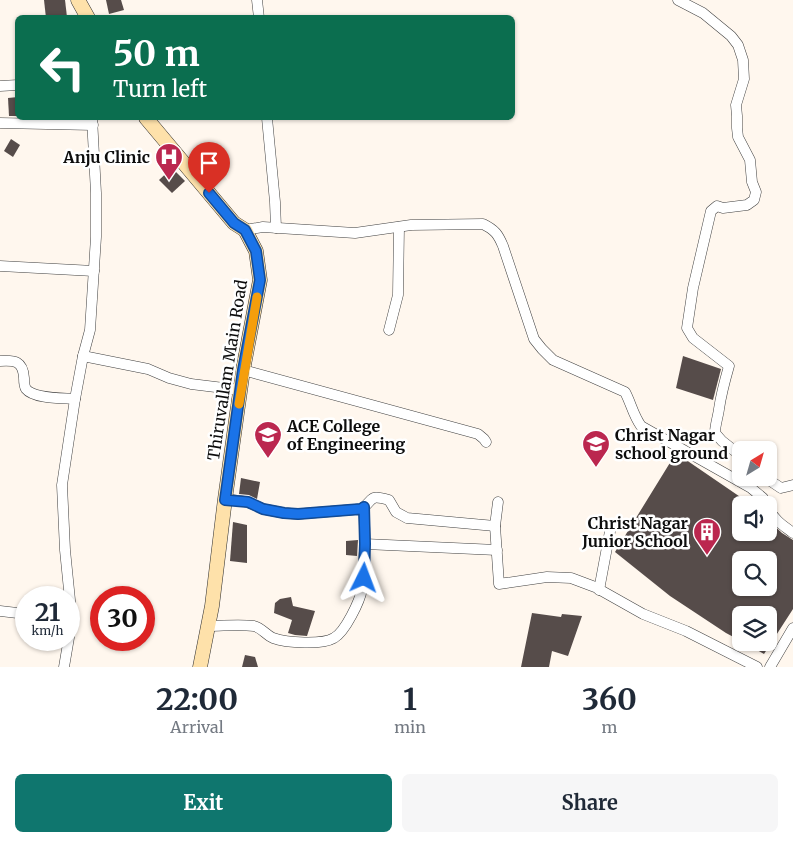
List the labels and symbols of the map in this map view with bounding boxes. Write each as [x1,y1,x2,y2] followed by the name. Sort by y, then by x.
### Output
[154,142,184,181] hospital icon: Anju Clinic
[188,142,230,193] pin
[62,147,150,167] place label: Anju Clinic
[203,278,251,462] street label: Thiruvallam Main Road
[286,416,405,454] place label: ACE College of Engineering
[253,420,283,459] school or university icon: ACE College of Engineering
[615,425,728,463] place label: Christ Nagar school ground
[581,429,611,468] school or university icon: Christ Nagar school ground
[732,441,778,486] north arrow
[581,513,689,551] place label: Christ Nagar Junior School
[692,517,722,556] building icon: Christ Nagar Junior School
[337,551,389,603] position arrow
[90,586,155,651] speed limit sign: 30

